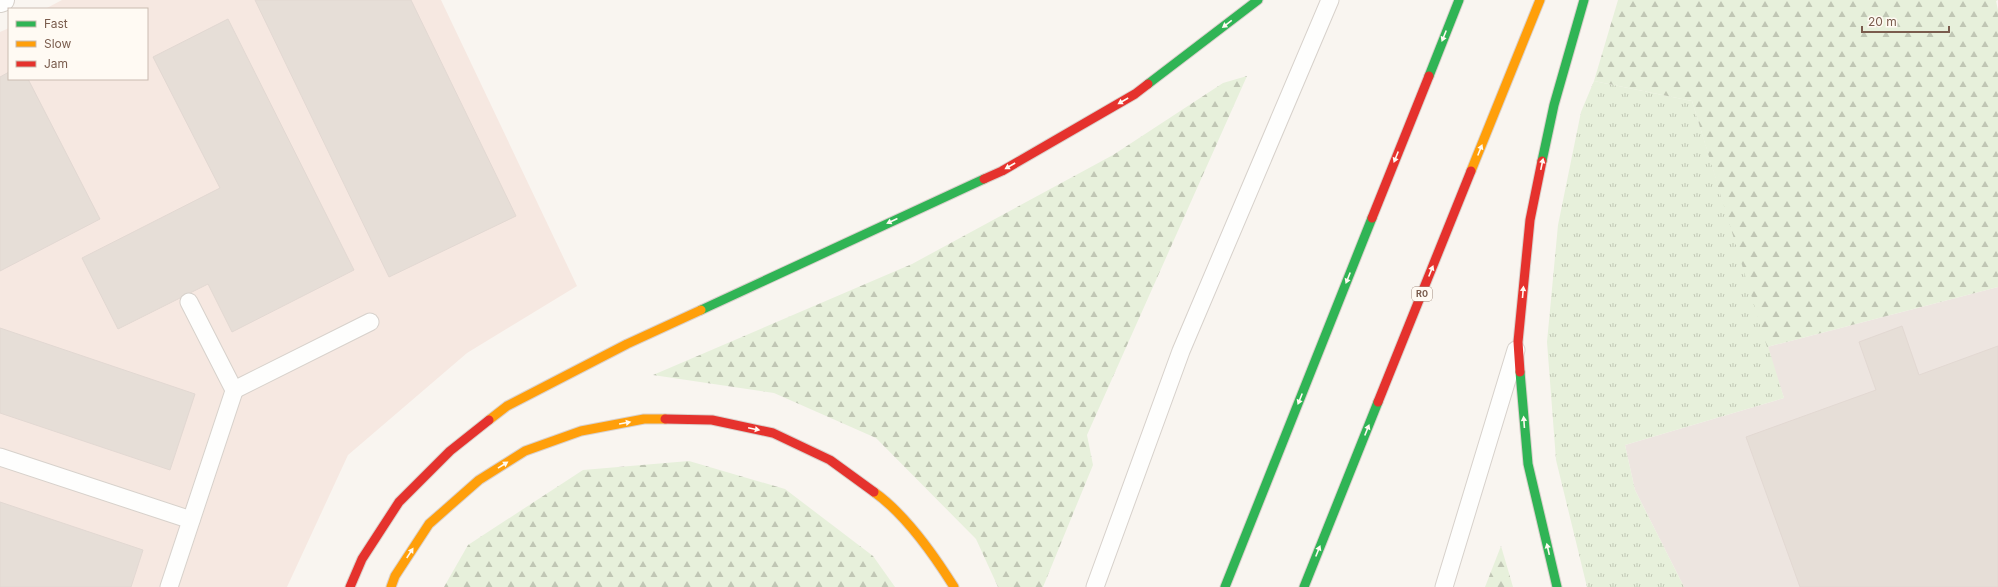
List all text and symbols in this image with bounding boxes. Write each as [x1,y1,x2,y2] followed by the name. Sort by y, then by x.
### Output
[8,8,148,80] legend
[1862,8,1949,34] scale bar
[1868,14,1897,29] text: 20 m
[44,16,68,31] text: Fast
[1222,20,1233,29] one-way arrow
[1441,31,1447,43] one-way arrow
[44,36,72,51] text: Slow
[44,56,68,71] text: Jam
[1117,98,1129,105] one-way arrow
[1477,144,1483,156] one-way arrow
[1393,152,1399,164] one-way arrow
[1539,157,1545,170] one-way arrow
[1004,163,1016,170] one-way arrow
[887,218,898,224] one-way arrow
[1429,264,1435,276] one-way arrow
[1345,272,1351,283] one-way arrow
[1520,286,1526,298] one-way arrow
[1412,287,1432,301] road number: R0
[1297,393,1303,404] one-way arrow
[1521,416,1528,428] one-way arrow
[619,419,631,425] one-way arrow
[1365,424,1371,436] one-way arrow
[747,426,760,432] one-way arrow
[498,461,508,469] one-way arrow
[1545,543,1551,555] one-way arrow
[1316,544,1322,556] one-way arrow
[406,548,414,558] one-way arrow

